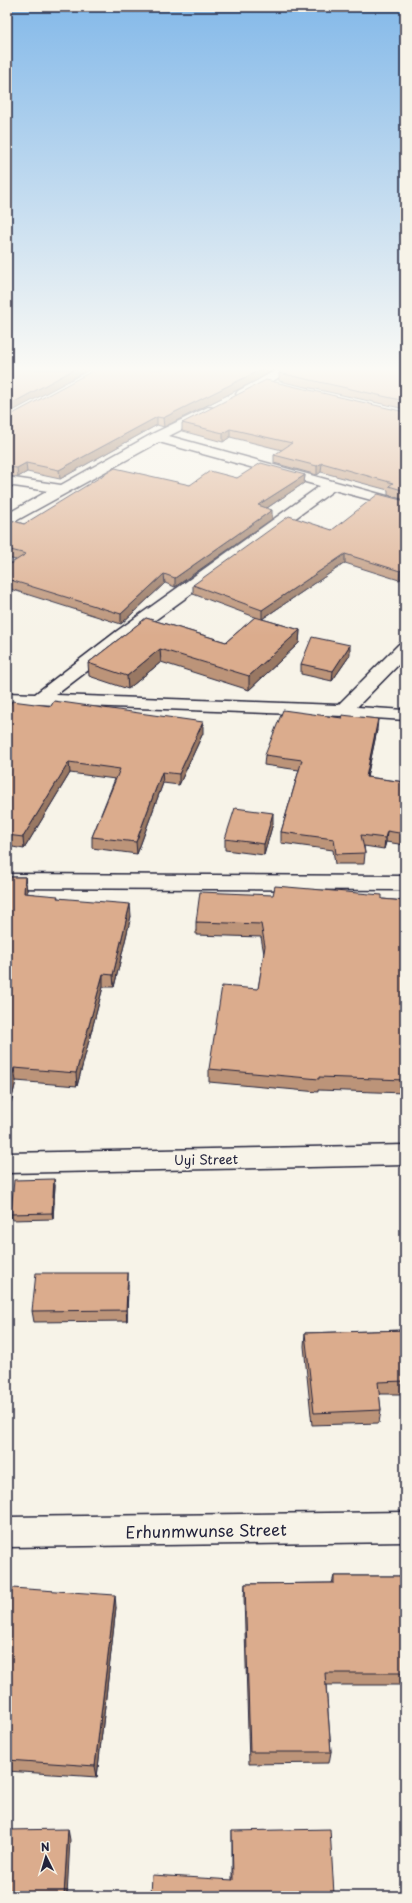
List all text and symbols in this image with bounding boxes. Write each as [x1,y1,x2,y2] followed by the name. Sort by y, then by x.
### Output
[174,1149,238,1169] street label: Uyi Street
[125,1517,287,1543] street label: Erhunmwunse Street
[26,1837,66,1877] north arrow
[40,1838,50,1855] text: N

